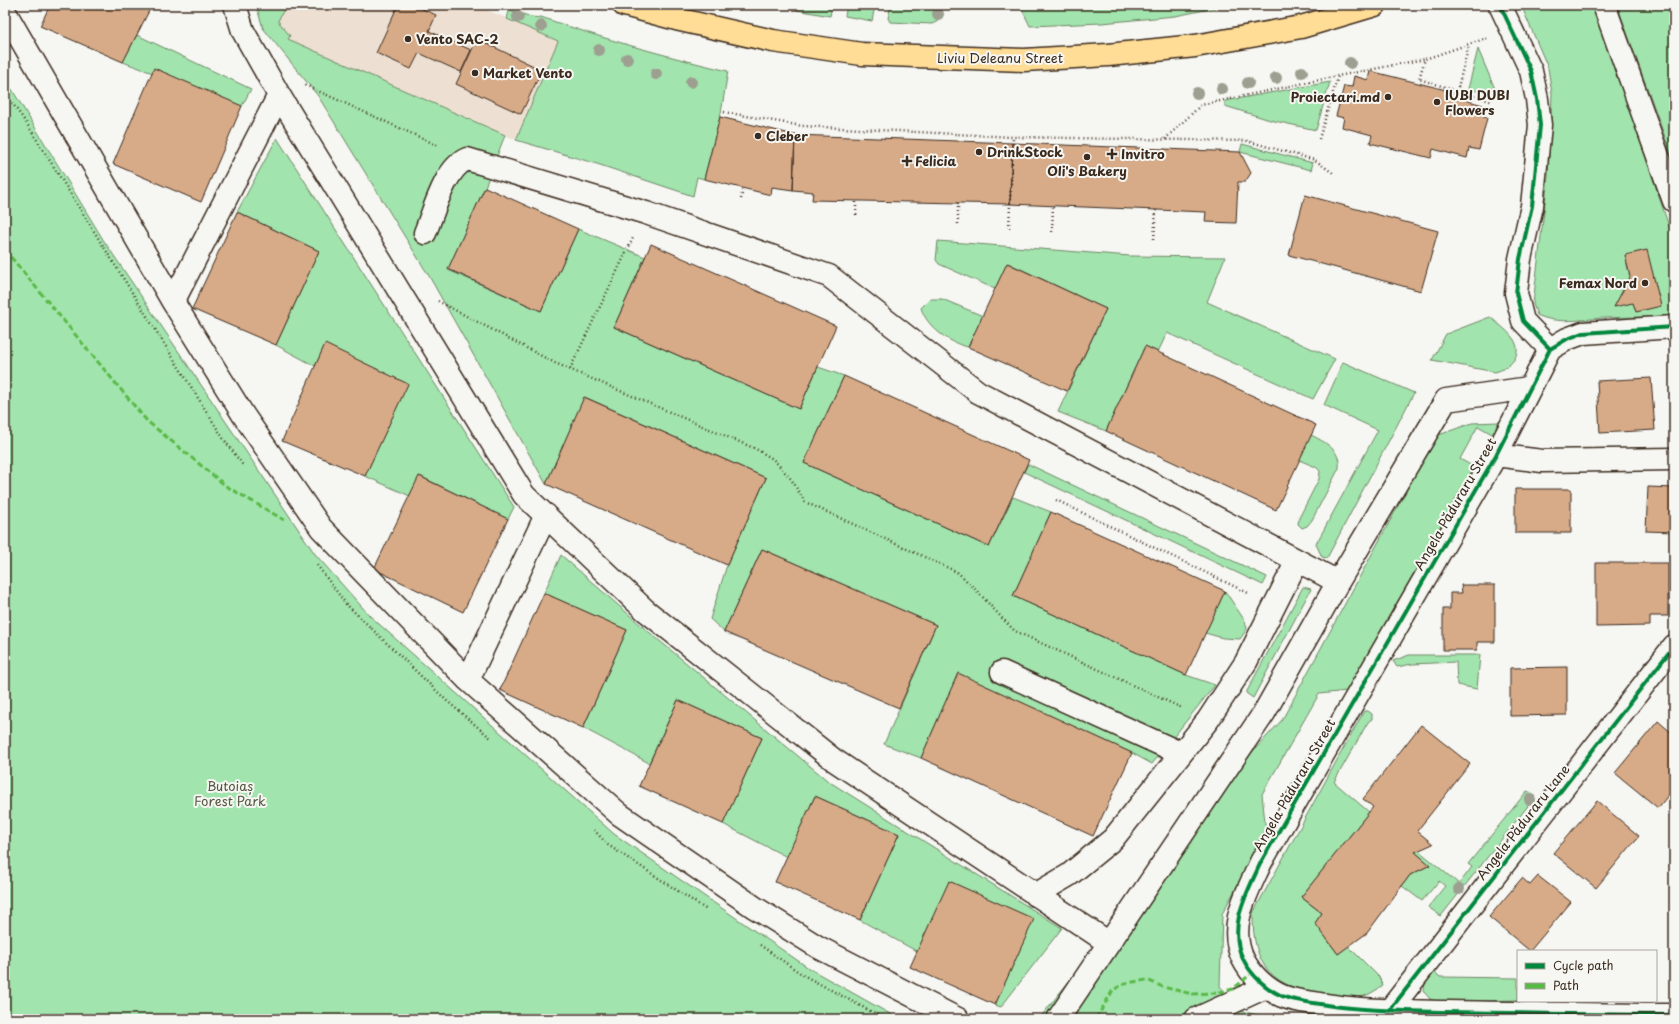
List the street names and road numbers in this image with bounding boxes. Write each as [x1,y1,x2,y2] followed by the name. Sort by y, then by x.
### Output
[937,48,1063,67] street label: Liviu Deleanu Street
[1409,434,1500,573] street label: Angela Păduraru Street
[1248,715,1339,854] street label: Angela Păduraru Street
[1471,760,1574,883] street label: Angela Păduraru Lane

